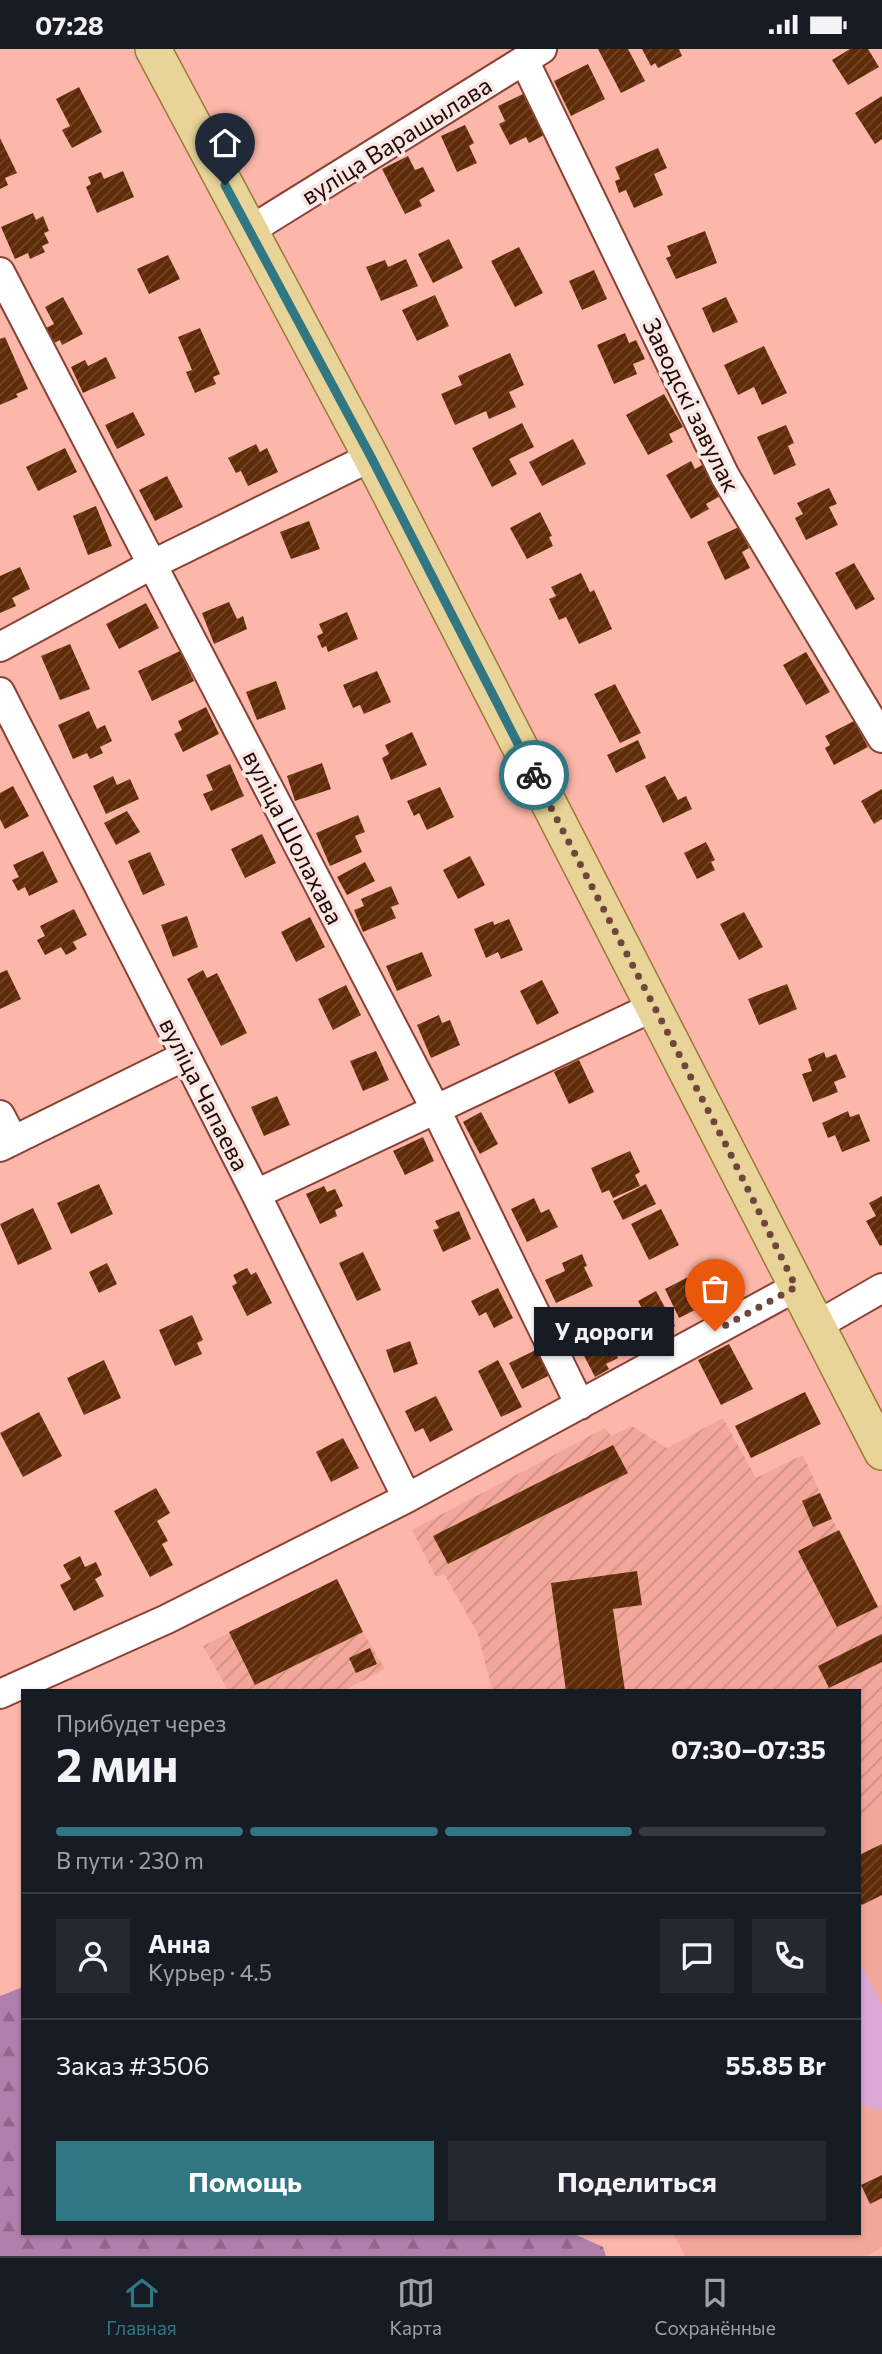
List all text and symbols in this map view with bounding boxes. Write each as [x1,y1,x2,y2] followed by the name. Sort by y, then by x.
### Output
[35,9,104,40] text: 07:28
[296,70,496,210] street label: вуліца Варашылава
[195,113,255,185] pin
[206,124,244,162] icon: home
[637,313,747,497] street label: Заводскі завулак
[499,740,569,810] courier
[238,745,350,929] street label: вуліца Шолахава
[515,756,553,794] icon: bike
[154,1013,256,1175] street label: вуліца Чапаева
[685,1259,745,1331] pin
[696,1270,734,1308] icon: bag
[533,1307,673,1355] callout: У дороги
[554,1317,654,1345] text: У дороги
[56,1709,226,1737] text: Прибудет через
[671,1733,826,1764] text: 07:30–07:35
[56,1735,178,1791] text: 2 мин
[56,1846,204,1874] text: В пути · 230 m
[56,1919,130,1993] button: person
[660,1919,734,1993] button: chat
[752,1919,826,1993] button: phone
[148,1927,210,1958] text: Анна
[148,1958,272,1986] text: Курьер · 4.5
[56,2049,210,2080] text: Заказ #3506
[725,2049,826,2080] text: 55.85 Br
[56,2141,434,2221] button: Помощь
[448,2141,826,2221] button: Поделиться
[106,2274,177,2339] tab: Главная
[389,2274,442,2339] tab: Карта
[654,2274,776,2339] tab: Сохранённые

